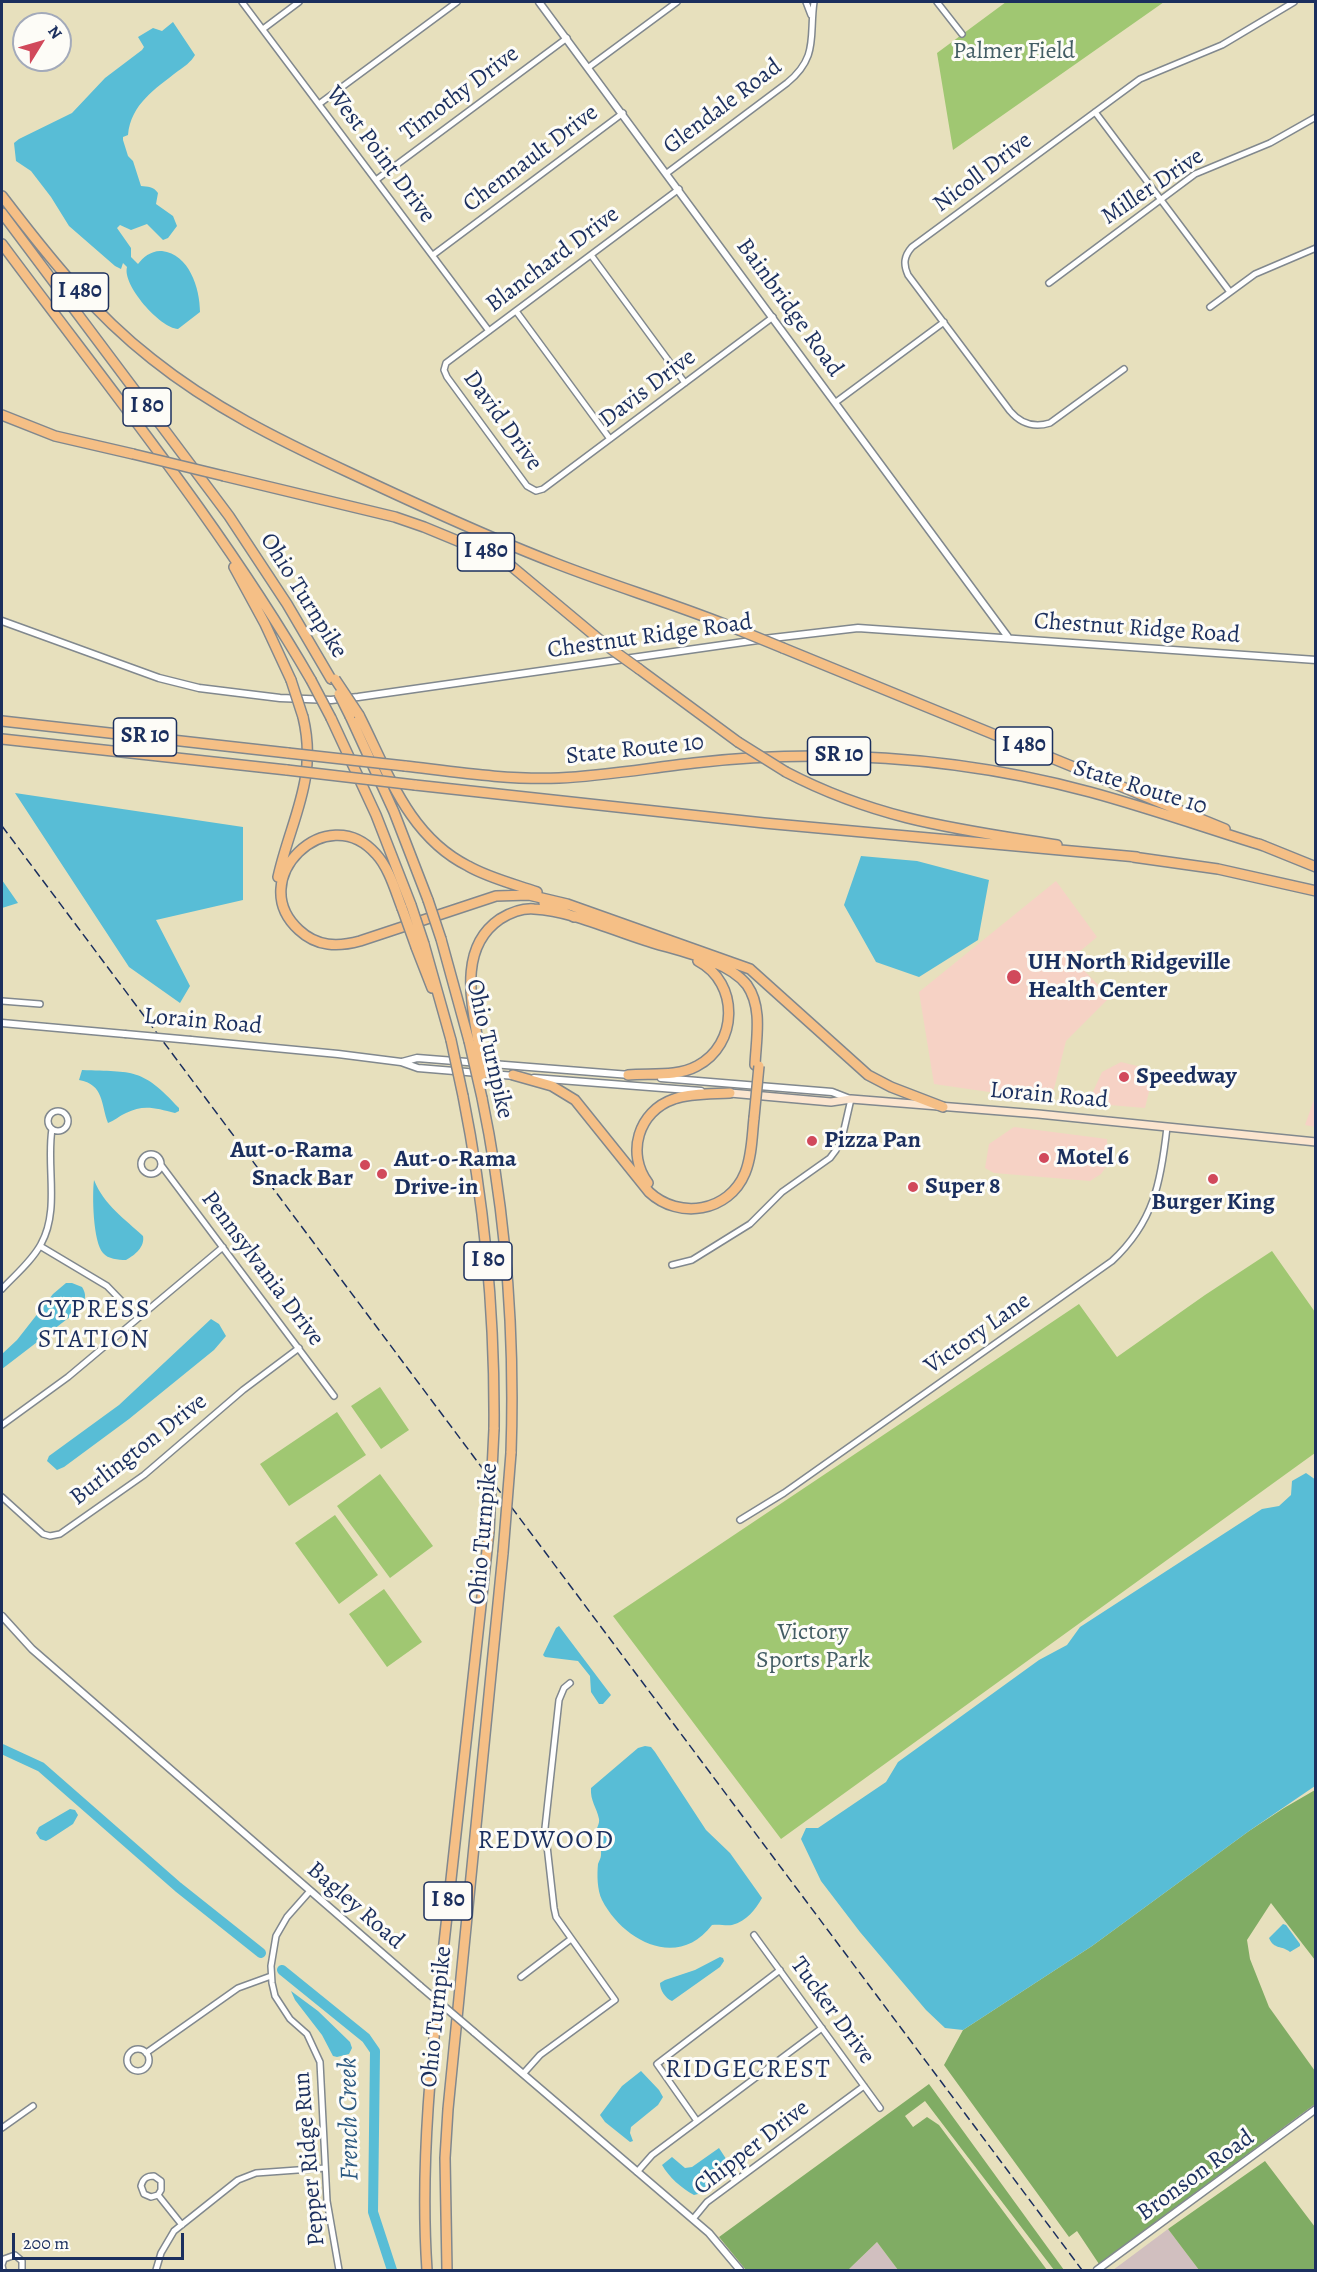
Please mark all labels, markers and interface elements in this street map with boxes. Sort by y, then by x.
north arrow [12,12,72,72]
text: N [42,21,67,44]
park label: Palmer Field [953,38,1075,66]
street label: Timothy Drive [395,40,525,148]
street label: Glendale Road [658,53,788,161]
street label: West Point Drive [319,81,441,229]
street label: Chennault Drive [458,99,604,219]
street label: Nicoll Drive [928,127,1038,219]
street label: Miller Drive [1096,142,1210,232]
street label: Blanchard Drive [481,201,625,319]
street label: Bainbridge Road [729,233,849,383]
road number: I 480 [52,273,109,311]
street label: Davis Drive [594,343,702,435]
street label: David Drive [456,365,548,477]
road number: I 80 [123,388,171,426]
street label: Ohio Turnpike [253,528,353,664]
road number: I 480 [458,533,514,571]
street label: Chestnut Ridge Road [1033,607,1241,651]
street label: Chestnut Ridge Road [546,608,754,666]
road number: SR 10 [114,718,176,756]
road number: I 480 [996,727,1052,765]
street label: State Route 10 [565,728,705,772]
road number: SR 10 [808,737,870,775]
street label: State Route 10 [1070,754,1210,822]
place label: UH North Ridgeville Health Center [1028,949,1231,1005]
marker: UH North Ridgeville Health Center [1005,968,1023,986]
street label: Ohio Turnpike [459,976,519,1122]
street label: Lorain Road [143,1002,263,1042]
place label: Speedway [1136,1063,1237,1091]
marker: Speedway [1117,1070,1131,1084]
street label: Lorain Road [989,1076,1109,1116]
place label: Pizza Pan [824,1127,921,1155]
marker: Pizza Pan [805,1134,819,1148]
place label: Aut-o-Rama Snack Bar [230,1137,353,1193]
place label: Motel 6 [1056,1144,1129,1172]
place label: Aut-o-Rama Drive-in [394,1146,517,1202]
marker: Motel 6 [1037,1151,1051,1165]
marker: Aut-o-Rama Snack Bar [358,1158,372,1172]
marker: Aut-o-Rama Drive-in [375,1167,389,1181]
marker: Burger King [1206,1172,1220,1186]
place label: Super 8 [925,1173,1001,1201]
marker: Super 8 [906,1180,920,1194]
street label: Pennsylvania Drive [194,1186,330,1352]
place label: Burger King [1151,1189,1275,1217]
road number: I 80 [464,1242,512,1280]
street label: Victory Lane [919,1287,1037,1381]
district label: CYPRESS STATION [37,1295,151,1356]
street label: Burlington Drive [65,1388,213,1512]
street label: Ohio Turnpike [463,1462,505,1606]
park label: Victory Sports Park [756,1619,870,1675]
district label: REDWOOD [478,1826,614,1858]
street label: Bagley Road [300,1856,410,1956]
road number: I 80 [424,1882,472,1920]
street label: Ohio Turnpike [415,1945,459,2089]
street label: Tucker Drive [783,1952,881,2070]
district label: RIDGECREST [665,2055,831,2087]
water label: French Creek [333,2057,367,2181]
street label: Pepper Ridge Run [288,2071,332,2247]
street label: Chipper Drive [689,2094,815,2202]
street label: Bronson Road [1132,2124,1260,2228]
scale bar [15,2221,188,2259]
text: 200 m [23,2231,69,2255]

